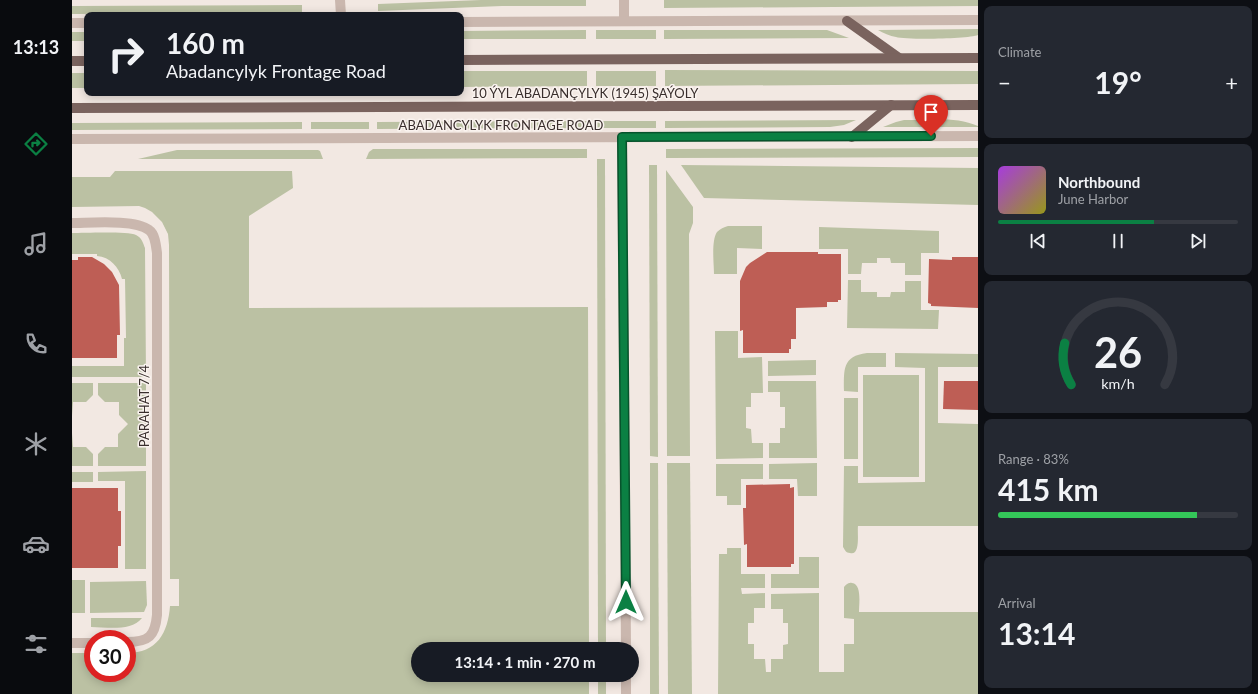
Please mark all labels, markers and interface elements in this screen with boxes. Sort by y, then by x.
text: 160 m [166,26,245,60]
icon: right [100,28,152,80]
text: 13:13 [13,36,59,58]
text: Climate [998,44,1041,60]
text: Abadancylyk Frontage Road [166,60,386,82]
text: 19° [1094,64,1142,100]
text: − [998,69,1011,96]
text: + [1225,69,1238,96]
street label: 10 ÝYL ABADANÇYLYK (1945) ŞAÝOLY [472,85,699,101]
pin [914,95,948,136]
icon: arrive [920,101,942,123]
street label: ABADANCYLYK FRONTAGE ROAD [399,117,604,133]
icon: directions [22,130,50,158]
text: Northbound [1058,173,1140,191]
text: June Harbor [1058,191,1128,207]
icon: music [22,230,50,258]
icon: previous [1027,230,1049,252]
icon: pause [1107,230,1129,252]
icon: next [1187,230,1209,252]
text: 26 [1094,327,1142,377]
icon: phone [22,330,50,358]
street label: PARAHAT 7/4 [136,364,152,447]
text: km/h [1101,375,1135,392]
icon: climate [22,430,50,458]
text: Range · 83% [998,451,1069,467]
text: 415 km [998,471,1099,507]
icon: car [22,530,50,558]
position arrow [605,581,647,623]
text: Arrival [998,595,1035,611]
text: 13:14 [998,615,1075,651]
icon: filters [22,630,50,658]
speed limit sign: 30 [84,630,136,682]
text: 13:14 · 1 min · 270 m [455,653,595,671]

